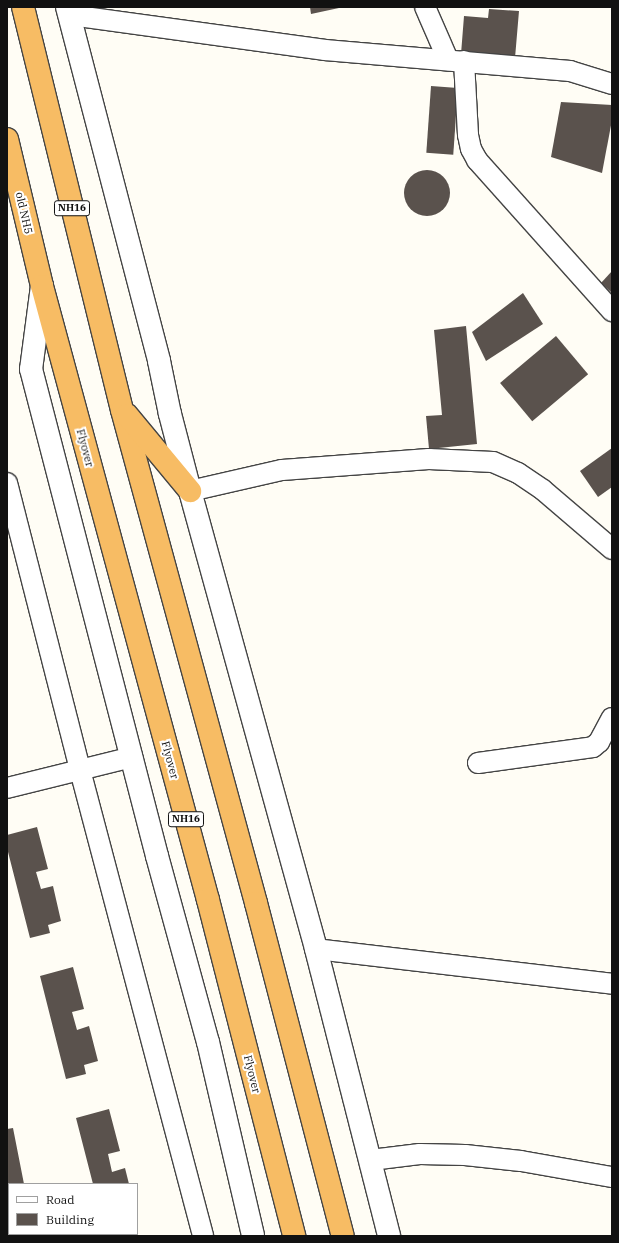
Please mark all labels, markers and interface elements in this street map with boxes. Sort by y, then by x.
street label: old NH5 [13,191,35,235]
road number: NH16 [53,200,91,216]
street label: Flyover [74,428,96,468]
street label: Flyover [159,740,181,780]
road number: NH16 [167,811,205,827]
street label: Flyover [241,1054,263,1094]
legend [8,1183,138,1235]
text: Road [46,1192,75,1207]
text: Building [46,1212,94,1227]

